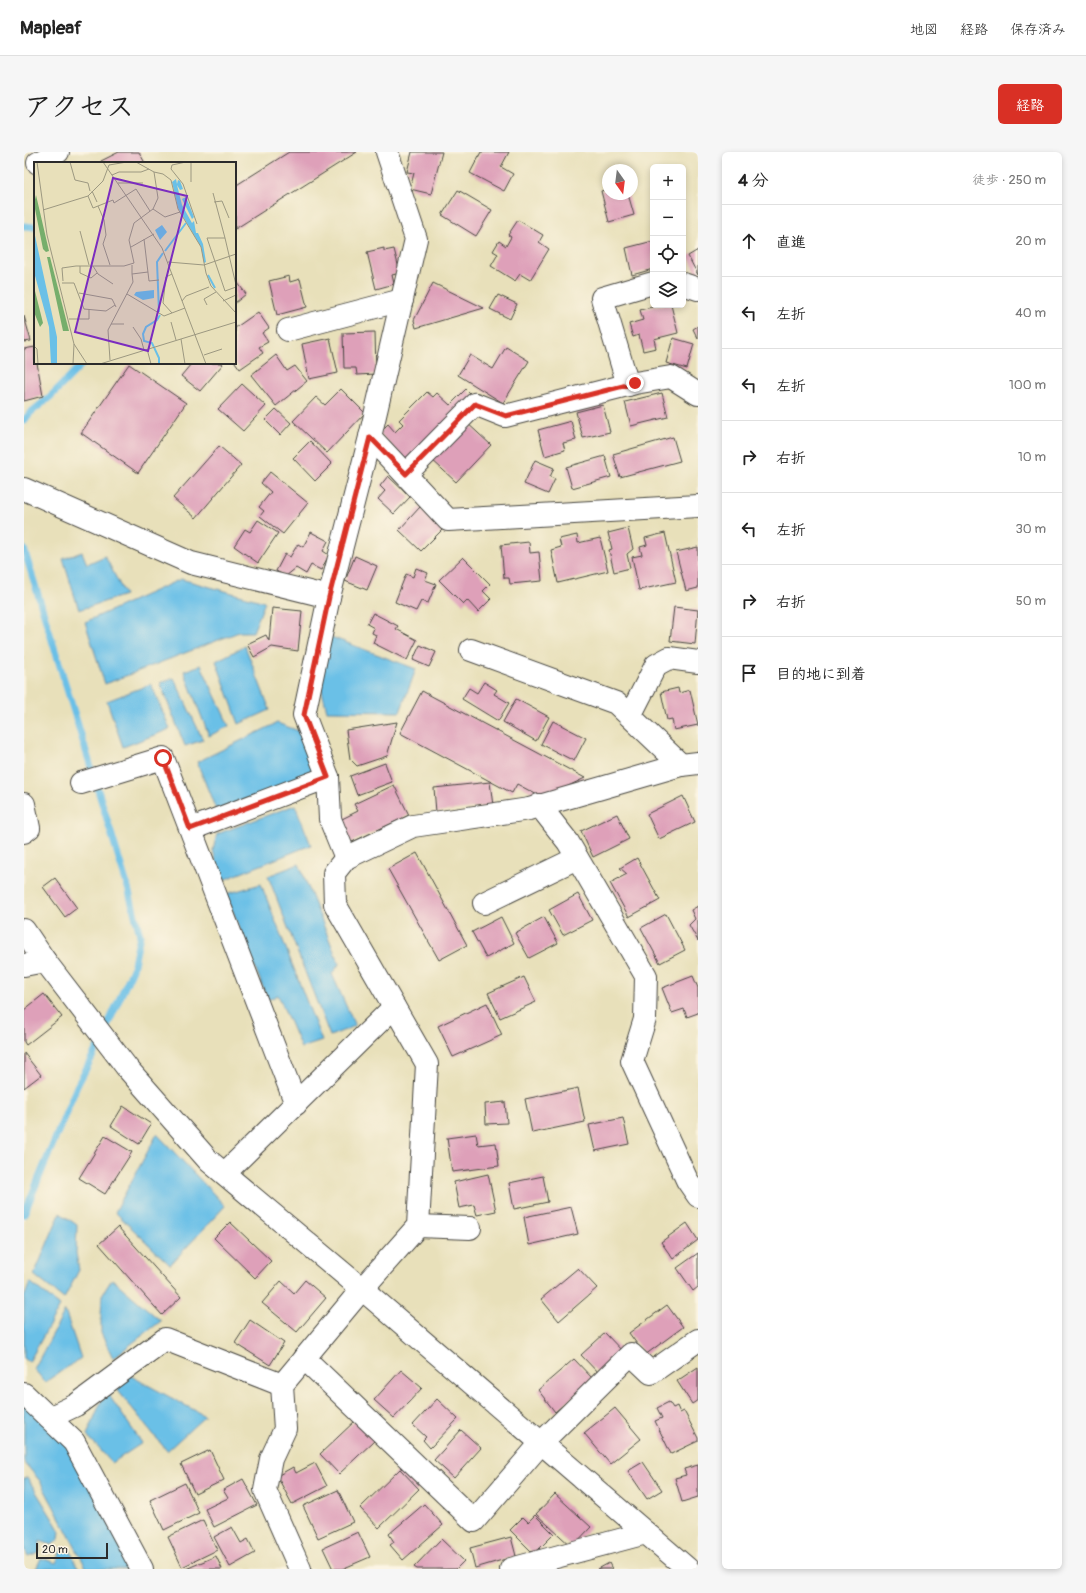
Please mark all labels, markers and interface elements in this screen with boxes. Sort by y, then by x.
text: Mapleaf [20,16,82,40]
text: 地図 [910,21,938,38]
text: 経路 [960,21,988,38]
text: 保存済み [1010,21,1066,38]
button: 経路 [998,84,1062,124]
text: アクセス [24,90,134,125]
inset map [34,162,236,364]
north arrow [602,164,638,200]
map controls [650,164,686,308]
button: + [650,164,686,200]
text: 4 分 [738,170,769,191]
text: 徒歩 · 250 m [973,172,1046,188]
button: − [650,200,686,236]
icon: ahead [738,230,760,252]
text: 直進 [776,233,806,252]
text: 20 m [1015,233,1046,249]
button: locate [650,236,686,272]
button: layers [650,272,686,308]
icon: left [738,302,760,324]
text: 左折 [776,305,806,324]
text: 40 m [1015,305,1046,321]
route end [626,374,644,392]
icon: left [738,374,760,396]
text: 左折 [776,377,806,396]
text: 100 m [1009,377,1046,393]
icon: right [738,446,760,468]
text: 右折 [776,449,806,468]
text: 10 m [1018,449,1046,465]
icon: left [738,518,760,540]
text: 左折 [776,521,806,540]
text: 30 m [1016,521,1046,537]
icon: right [738,590,760,612]
text: 右折 [776,593,806,612]
text: 50 m [1016,593,1046,609]
icon: arrive [738,662,760,684]
text: 目的地に到着 [776,665,866,684]
route start [154,749,172,767]
scale bar [36,1541,108,1560]
text: 20 m [42,1543,68,1556]

